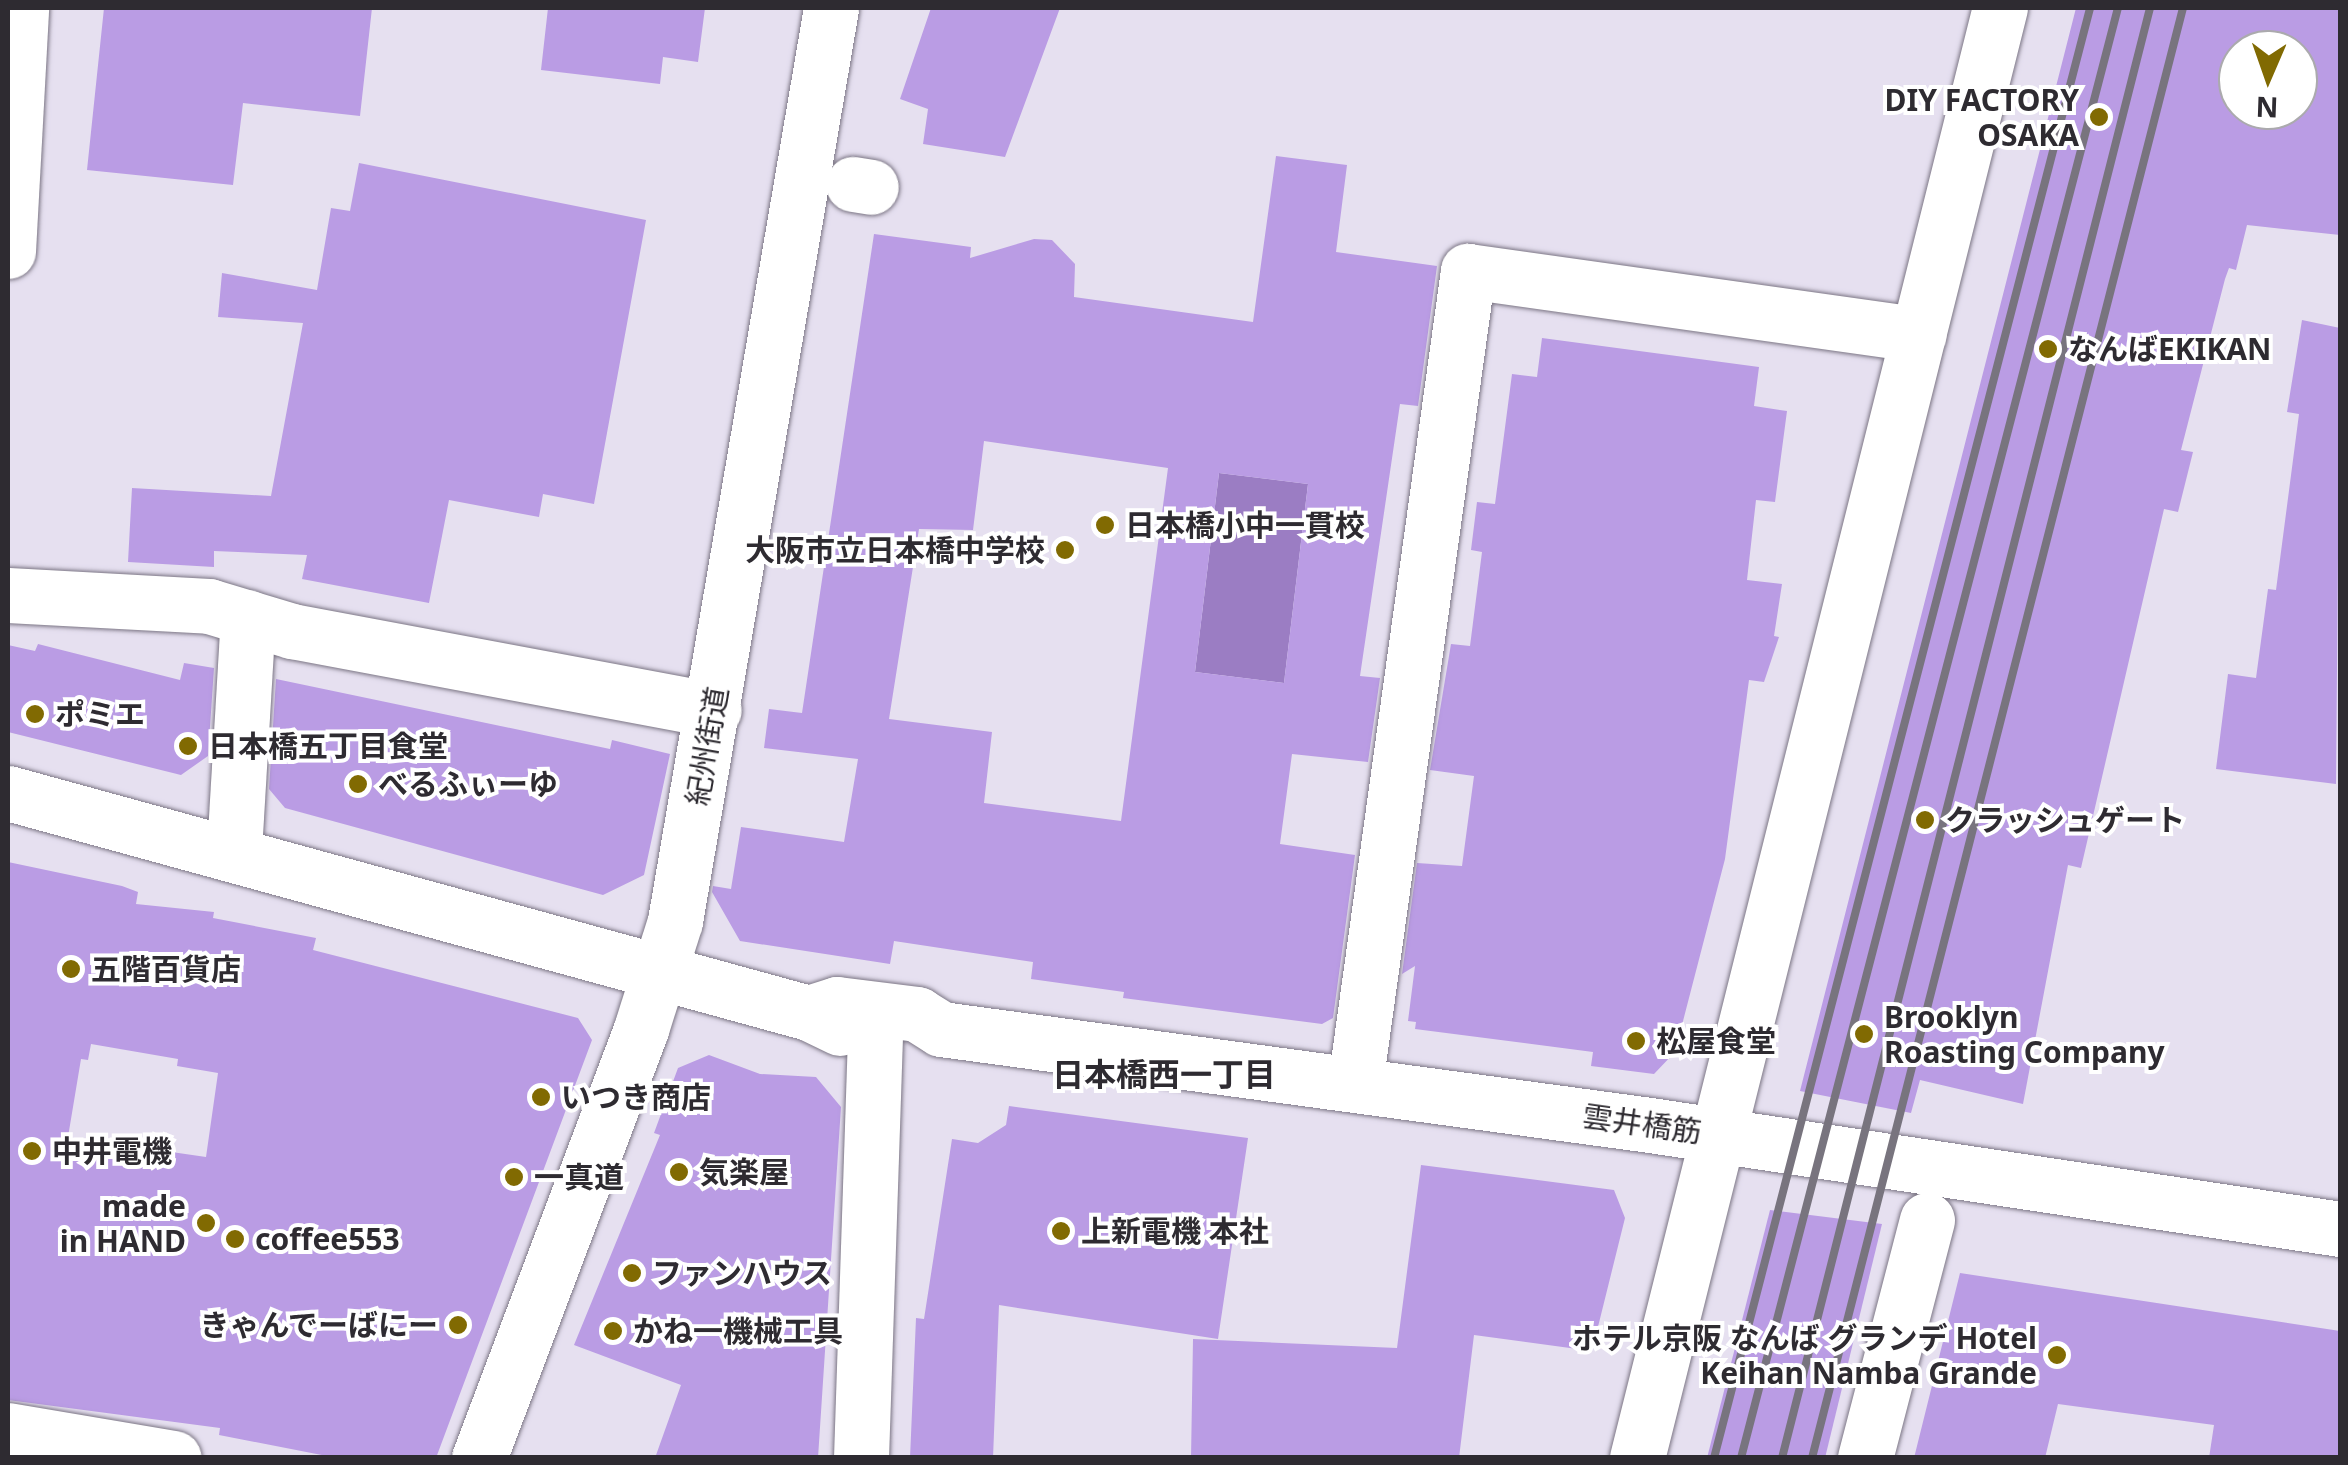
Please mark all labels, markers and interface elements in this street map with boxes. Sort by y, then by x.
north arrow [2218,30,2318,130]
place label: DIY FACTORY OSAKA [1885,82,2079,152]
text: N [2255,89,2279,127]
marker: DIY FACTORY OSAKA [2088,106,2110,128]
place label: なんばEKIKAN [2068,331,2271,367]
marker: なんばEKIKAN [2037,338,2059,360]
place label: 日本橋小中一貫校 [1125,507,1365,543]
marker: 日本橋小中一貫校 [1094,514,1116,536]
place label: 大阪市立日本橋中学校 [745,532,1045,568]
marker: 大阪市立日本橋中学校 [1054,539,1076,561]
street label: 紀州街道 [679,684,735,808]
place label: ポミエ [55,696,145,732]
marker: ポミエ [24,703,46,725]
place label: 日本橋五丁目食堂 [208,728,448,764]
marker: 日本橋五丁目食堂 [177,735,199,757]
place label: べるふぃーゆ [378,766,558,802]
marker: べるふぃーゆ [347,773,369,795]
place label: クラッシュゲート [1945,802,2185,838]
marker: クラッシュゲート [1914,809,1936,831]
place label: 五階百貨店 [91,951,241,987]
marker: 五階百貨店 [60,958,82,980]
place label: Brooklyn Roasting Company [1884,999,2165,1070]
place label: 松屋食堂 [1656,1023,1776,1059]
marker: Brooklyn Roasting Company [1853,1023,1875,1045]
marker: 松屋食堂 [1625,1030,1647,1052]
district label: 日本橋西一丁目 [1052,1055,1276,1093]
place label: いつき商店 [561,1079,711,1115]
marker: いつき商店 [530,1086,552,1108]
street label: 雲井橋筋 [1580,1098,1704,1150]
place label: 中井電機 [52,1133,172,1169]
marker: 中井電機 [21,1140,43,1162]
place label: 気楽屋 [699,1154,789,1190]
place label: 一真道 [534,1159,624,1195]
marker: 気楽屋 [668,1161,690,1183]
marker: 一真道 [503,1166,525,1188]
place label: made in HAND [60,1188,186,1258]
marker: made in HAND [195,1212,217,1234]
place label: 上新電機 本社 [1081,1213,1269,1249]
marker: 上新電機 本社 [1050,1220,1072,1242]
place label: coffee553 [255,1221,400,1257]
marker: coffee553 [224,1228,246,1250]
place label: ファンハウス [652,1255,832,1291]
marker: ファンハウス [621,1262,643,1284]
place label: きゃんでーばにー [198,1307,438,1343]
place label: かね一機械工具 [633,1313,843,1349]
marker: きゃんでーばにー [447,1314,469,1336]
marker: かね一機械工具 [602,1320,624,1342]
place label: ホテル京阪 なんば グランデ Hotel Keihan Namba Grande [1572,1320,2037,1390]
marker: ホテル京阪 なんば グランデ Hotel Keihan Namba Grande [2046,1344,2068,1366]

